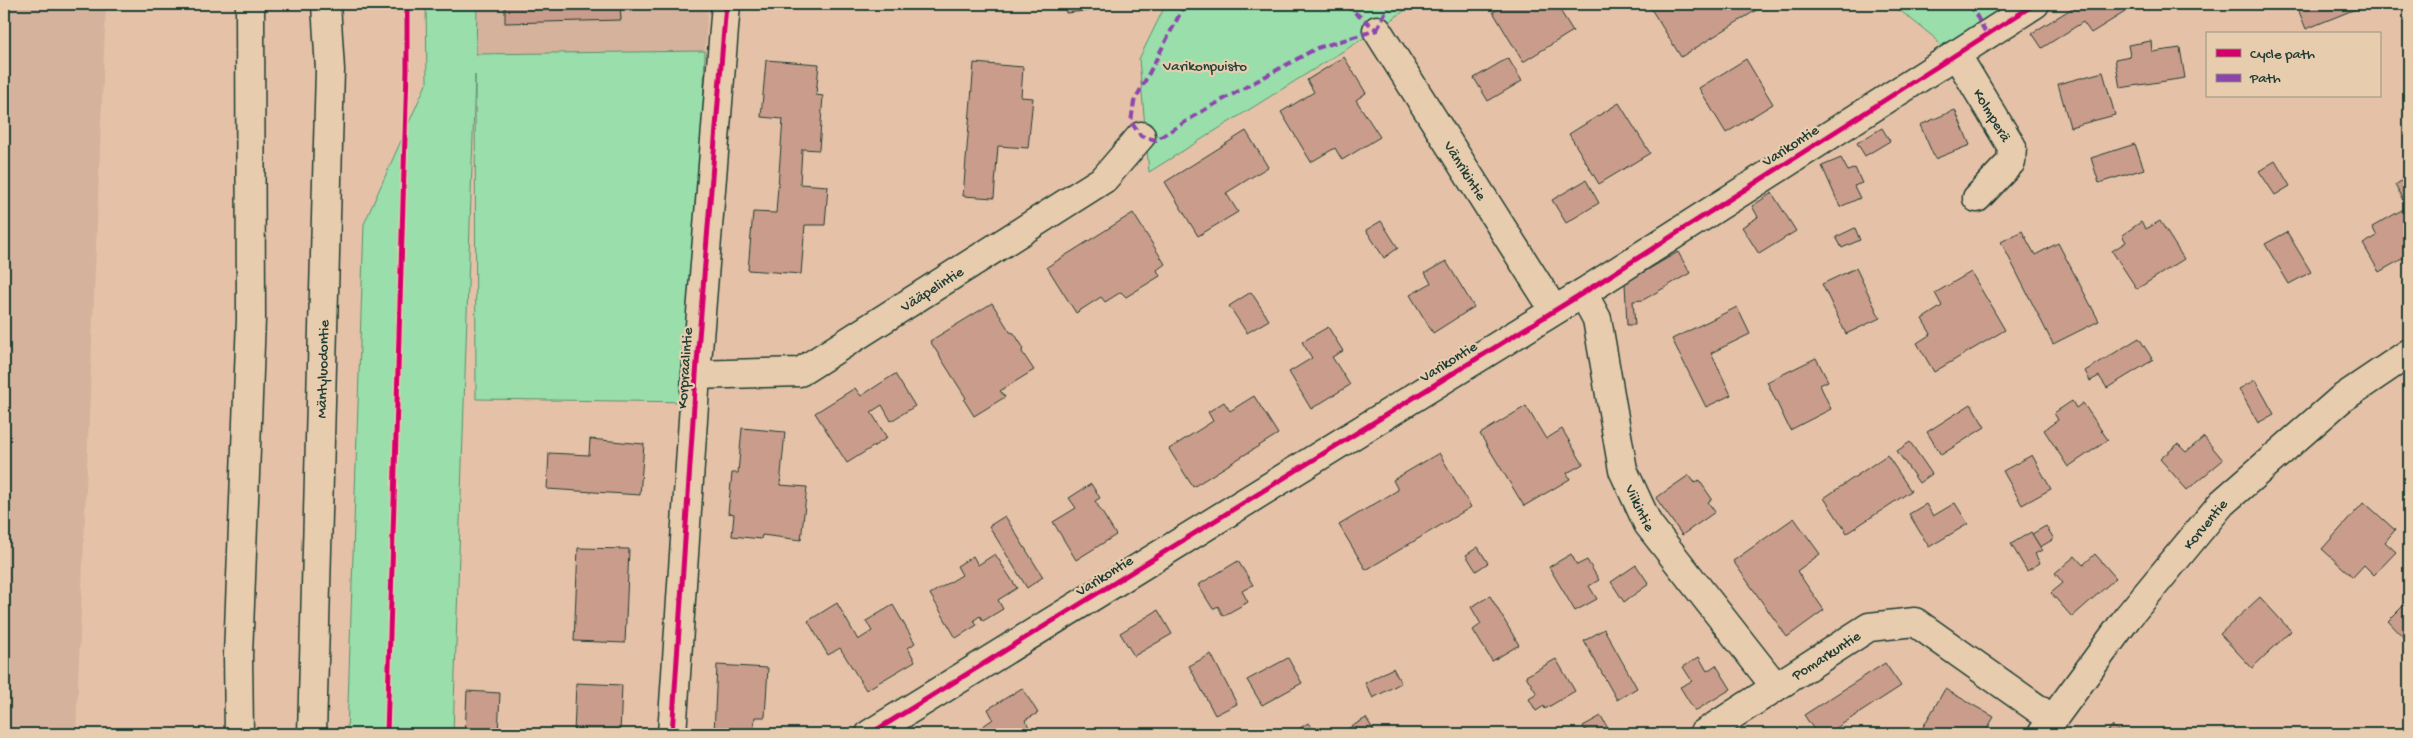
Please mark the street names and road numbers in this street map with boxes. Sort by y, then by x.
street label: Kolmperä [1968,86,2014,146]
street label: Varikontie [1759,122,1823,172]
street label: Vänrikintie [1438,138,1490,205]
street label: Vääpelintie [897,263,968,317]
street label: Mäntyluodontie [314,319,334,419]
street label: Korpraalintie [674,327,698,409]
street label: Varikontie [1416,338,1481,388]
street label: Viikintie [1620,481,1658,536]
street label: Korventie [2180,496,2233,554]
street label: Varikontie [1072,552,1137,602]
street label: Pomarkuntie [1788,628,1865,686]

